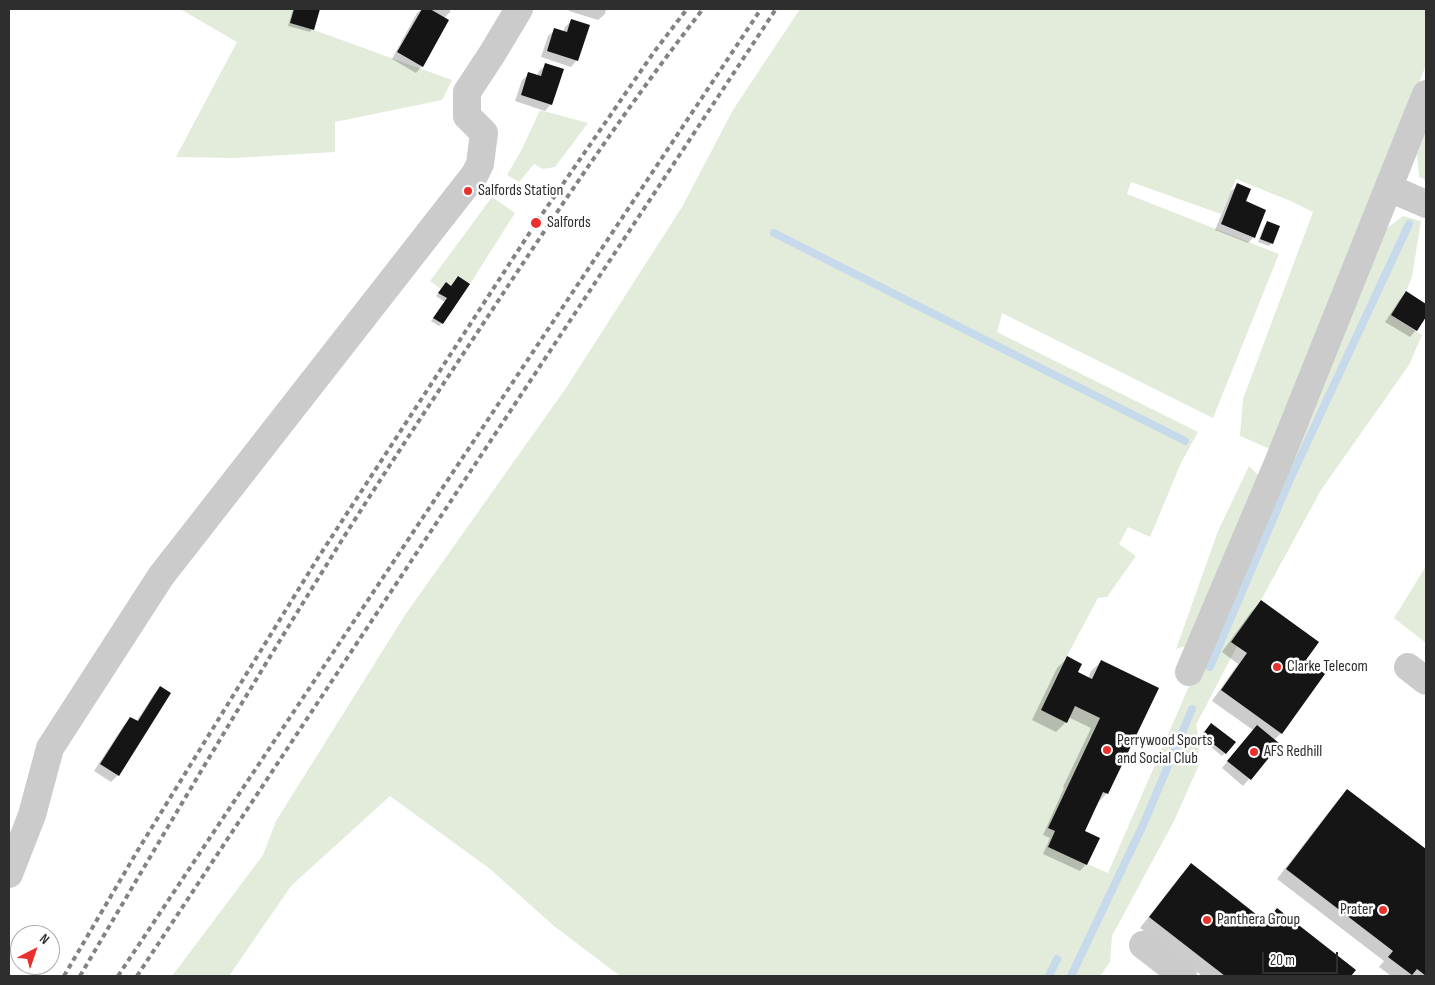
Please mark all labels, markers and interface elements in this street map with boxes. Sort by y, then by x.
place label: Salfords Station [478,181,563,201]
marker: Salfords Station [462,185,474,197]
place label: Salfords [547,213,591,233]
marker: Salfords [529,216,543,230]
place label: Clarke Telecom [1287,657,1368,677]
marker: Clarke Telecom [1271,661,1283,673]
place label: Perrywood Sports and Social Club [1117,731,1213,769]
place label: AFS Redhill [1264,742,1322,762]
marker: Perrywood Sports and Social Club [1101,744,1113,756]
marker: AFS Redhill [1248,746,1260,758]
place label: Prater [1340,900,1373,920]
marker: Prater [1377,904,1389,916]
place label: Panthera Group [1217,910,1300,930]
marker: Panthera Group [1201,914,1213,926]
north arrow [10,925,60,975]
text: N [36,930,53,948]
scale bar [1265,942,1341,974]
text: 20 m [1270,951,1295,970]

